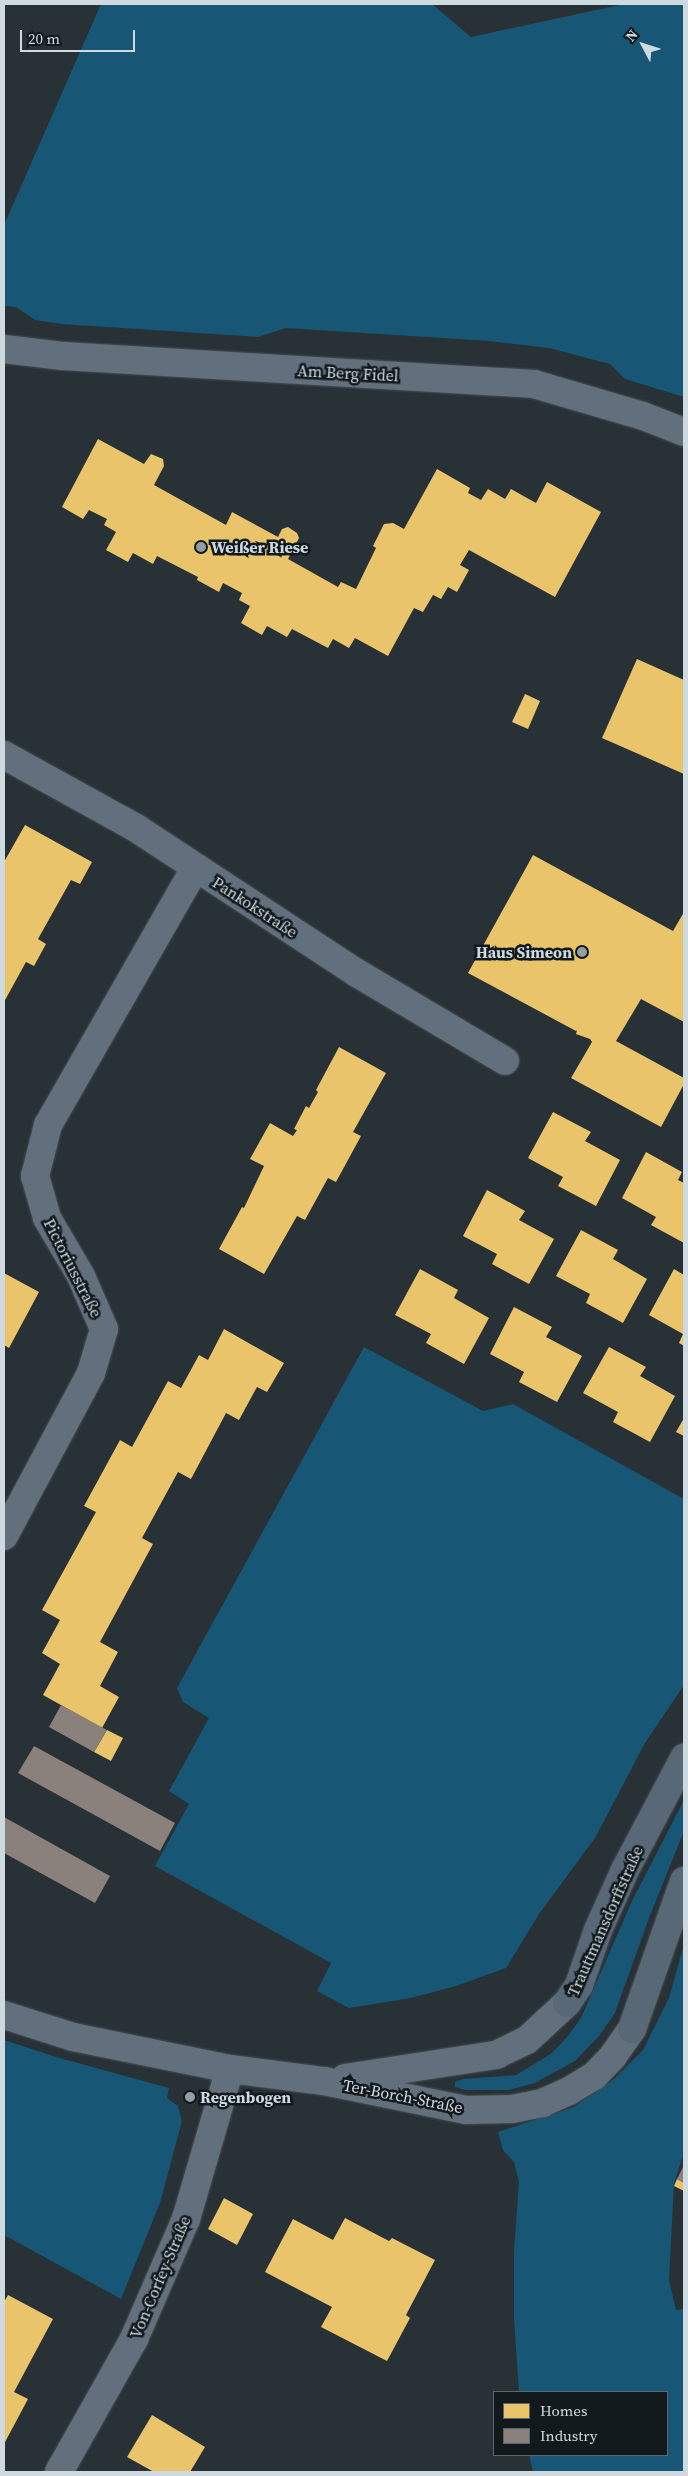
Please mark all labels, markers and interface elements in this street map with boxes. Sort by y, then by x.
scale bar [22,20,138,52]
north arrow [618,20,668,70]
text: N [621,25,642,46]
text: 20 m [28,28,60,49]
street label: Am Berg Fidel [297,361,399,385]
place label: Weißer Riese [211,537,308,557]
marker: Weißer Riese [195,541,207,553]
street label: Pankokstraße [209,872,301,942]
place label: Haus Simeon [476,942,572,962]
marker: Haus Simeon [576,946,588,958]
street label: Pictoriusstraße [40,1215,106,1321]
street label: Trauttmansdorffstraße [563,1843,647,1999]
street label: Ter-Borch-Straße [342,2075,464,2117]
place label: Regenbogen [200,2087,291,2107]
marker: Regenbogen [184,2091,196,2103]
street label: Von-Corfey-Straße [126,2213,194,2341]
legend [493,2391,668,2456]
text: Homes [540,2400,587,2421]
text: Industry [540,2425,597,2446]

